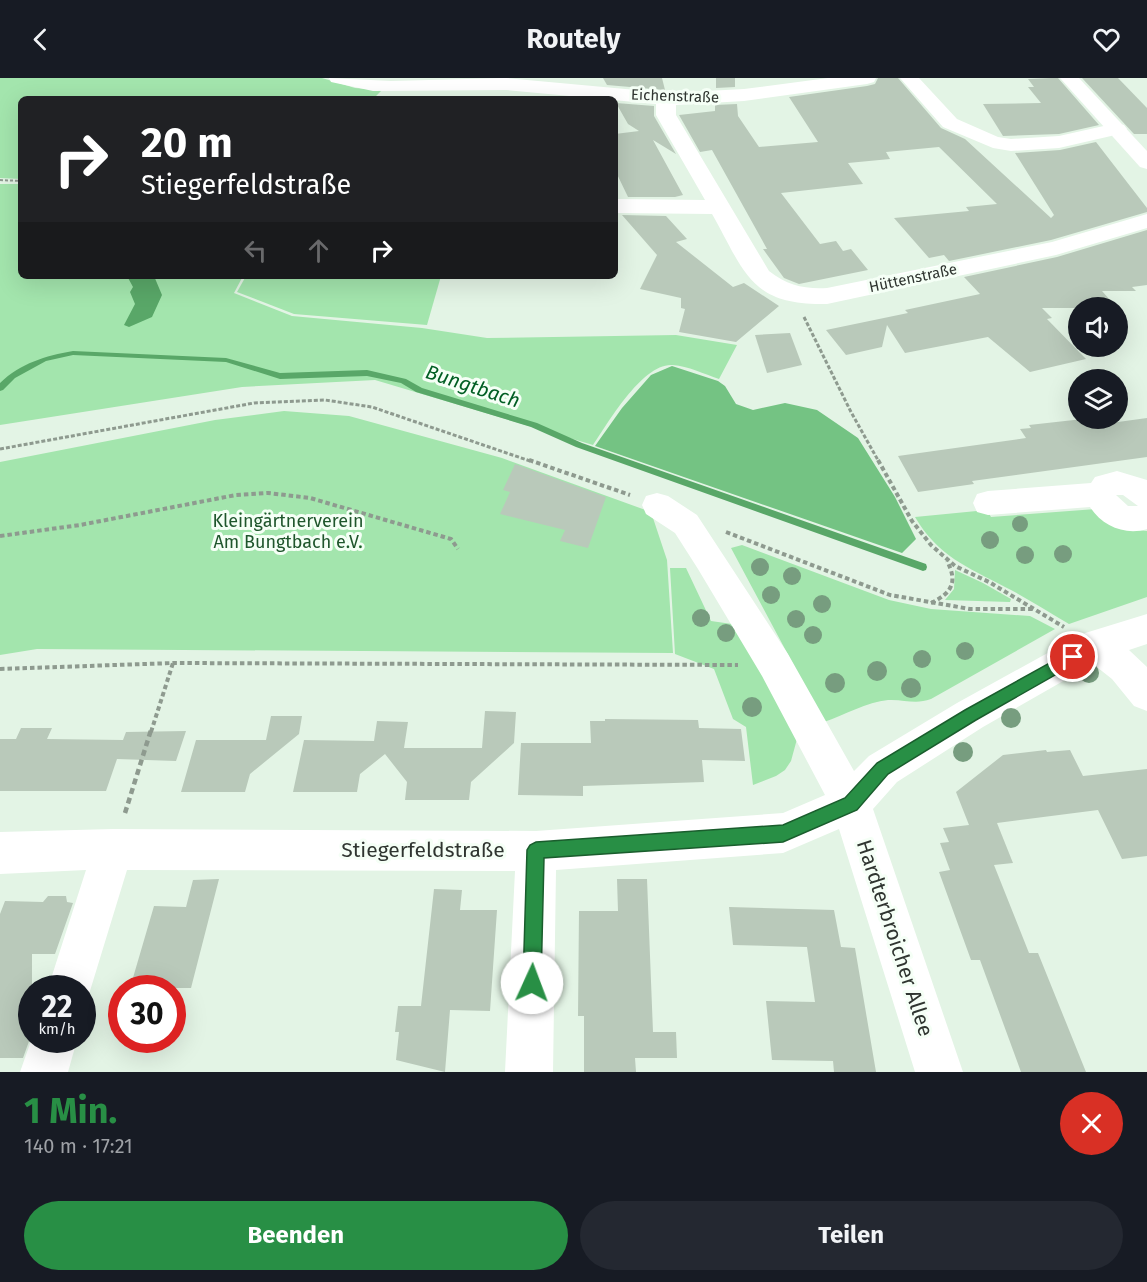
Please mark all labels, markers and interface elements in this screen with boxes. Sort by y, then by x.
icon: back [24,23,57,56]
text: Routely [526,23,621,55]
icon: heart [1090,23,1123,56]
street label: Eichenstraße [631,85,719,107]
text: 20 m [141,118,233,168]
icon: right [42,120,120,198]
text: Stiegerfeldstraße [141,169,351,201]
icon: left [239,234,272,267]
icon: ahead [302,234,335,267]
icon: right [365,234,398,267]
street label: Hüttenstraße [867,260,959,296]
map controls [1068,297,1128,429]
button: sound [1068,297,1128,357]
water label: Bungtbach [423,359,523,413]
button: layers [1068,369,1128,429]
park label: Kleingärtnerverein Am Bungtbach e.V. [212,510,364,553]
pin [1047,631,1098,682]
icon: arrive [1056,640,1089,673]
street label: Hardterbroicher Allee [851,836,939,1040]
street label: Stiegerfeldstraße [341,837,505,863]
position arrow [500,951,564,1015]
speed limit sign: 30 [108,975,186,1053]
text: 22 [41,989,73,1025]
text: km/h [38,1020,76,1038]
text: 1 Min. [24,1089,117,1133]
button: close [1060,1092,1123,1155]
text: 140 m · 17:21 [24,1134,133,1158]
button: Beenden [24,1201,568,1270]
button: Teilen [580,1201,1123,1270]

